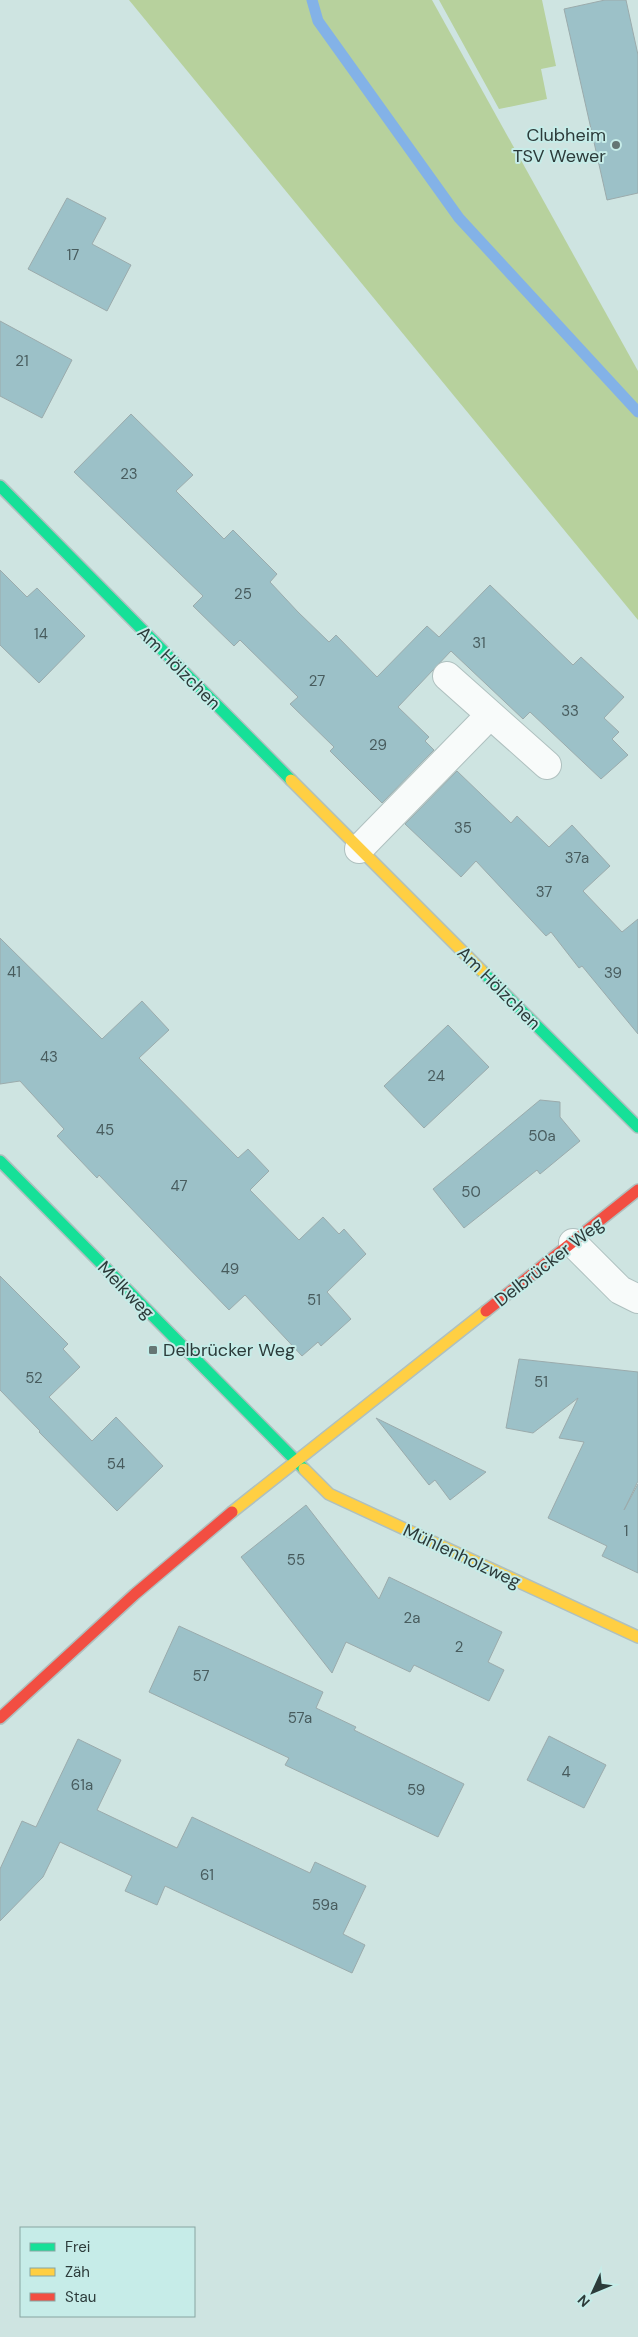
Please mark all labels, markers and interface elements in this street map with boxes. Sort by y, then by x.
place label: Clubheim TSV Wewer [513,123,606,168]
marker: Clubheim TSV Wewer [610,139,622,151]
house number: 17 [67,245,79,265]
house number: 21 [15,351,29,371]
house number: 23 [120,464,138,484]
house number: 25 [234,584,252,604]
street label: Am Hölzchen [132,621,226,715]
house number: 14 [34,624,48,644]
house number: 31 [472,633,486,653]
house number: 27 [309,671,325,691]
house number: 33 [561,701,579,721]
house number: 29 [369,735,387,755]
house number: 35 [454,818,472,838]
house number: 37a [565,848,589,868]
house number: 37 [536,882,552,902]
street label: Am Hölzchen [452,941,546,1035]
house number: 41 [7,962,21,982]
house number: 39 [604,963,622,983]
house number: 43 [40,1047,58,1067]
house number: 24 [427,1066,445,1086]
house number: 45 [96,1120,114,1140]
house number: 50a [528,1126,556,1146]
house number: 47 [170,1176,188,1196]
house number: 50 [461,1182,481,1202]
street label: Delbrücker Weg [490,1212,608,1312]
street label: Melkweg [92,1256,160,1324]
house number: 49 [221,1259,239,1279]
house number: 51 [307,1290,321,1310]
place label: Delbrücker Weg [163,1338,295,1362]
marker: Delbrücker Weg [147,1344,159,1356]
house number: 52 [25,1368,43,1388]
house number: 51 [534,1372,548,1392]
house number: 54 [107,1454,125,1474]
street label: Mühlenholzweg [399,1518,525,1594]
house number: 1 [624,1521,628,1541]
house number: 55 [287,1550,305,1570]
house number: 2a [404,1608,420,1628]
house number: 2 [455,1637,463,1657]
house number: 57 [193,1666,209,1686]
house number: 57a [288,1708,312,1728]
house number: 4 [561,1762,571,1782]
house number: 61a [71,1775,93,1795]
house number: 59 [407,1780,425,1800]
house number: 61 [200,1865,214,1885]
house number: 59a [312,1895,338,1915]
legend [20,2227,195,2317]
text: Frei [65,2237,90,2257]
text: Zäh [65,2262,90,2282]
north arrow [568,2267,618,2317]
text: Stau [65,2287,96,2307]
text: N [574,2291,594,2311]

